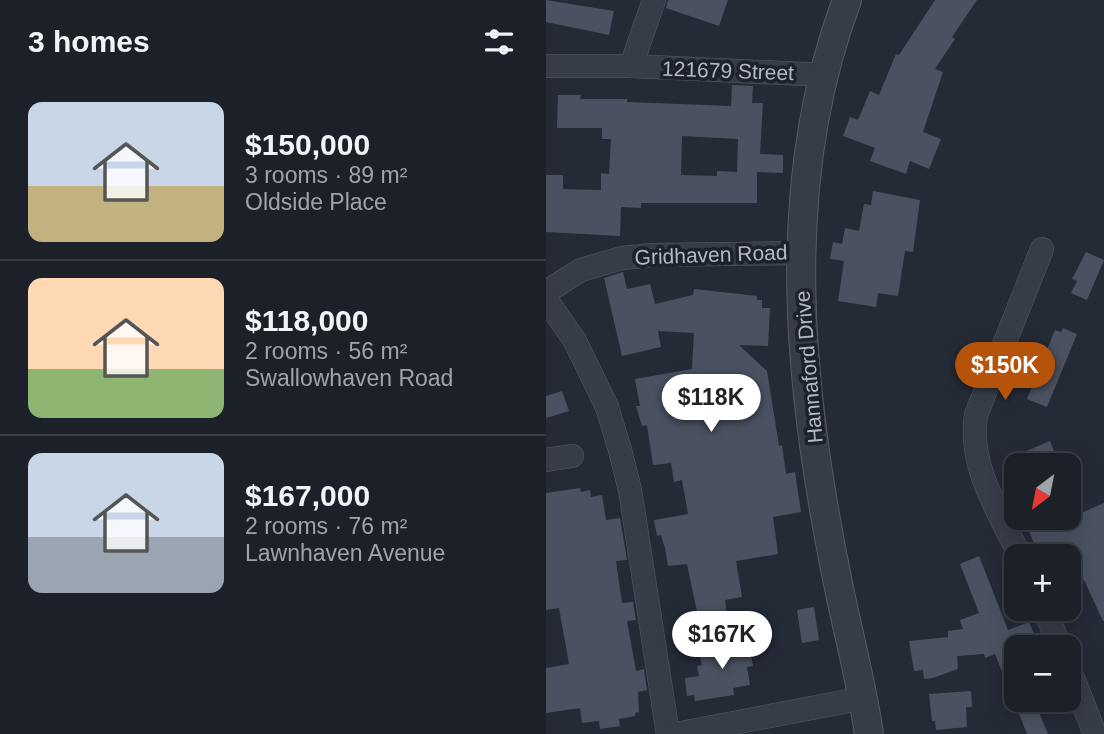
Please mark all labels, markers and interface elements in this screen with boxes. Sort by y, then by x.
icon: filters [480,23,518,61]
text: 3 homes [28,25,150,58]
street label: 121679 Street [662,57,795,84]
text: $150,000 [245,128,370,161]
icon: home [84,130,168,214]
text: 3 rooms · 89 m² [245,162,407,188]
text: Oldside Place [245,189,387,215]
street label: Gridhaven Road [634,240,788,269]
street label: Hannaford Drive [790,290,827,444]
text: $118,000 [245,304,368,337]
icon: home [84,306,168,390]
text: 2 rooms · 56 m² [245,338,407,364]
pin: $150K [956,342,1054,402]
text: $150K [971,352,1039,378]
text: Swallowhaven Road [245,365,453,391]
pin: $118K [662,374,760,434]
text: $118K [678,384,744,410]
north arrow [1004,453,1082,530]
map controls [1004,453,1081,712]
text: $167,000 [245,479,370,512]
icon: home [84,481,168,565]
text: 2 rooms · 76 m² [245,513,407,539]
text: Lawnhaven Avenue [245,540,445,566]
button: + [1004,544,1081,621]
pin: $167K [673,612,771,671]
text: $167K [688,621,756,647]
button: − [1004,635,1081,712]

